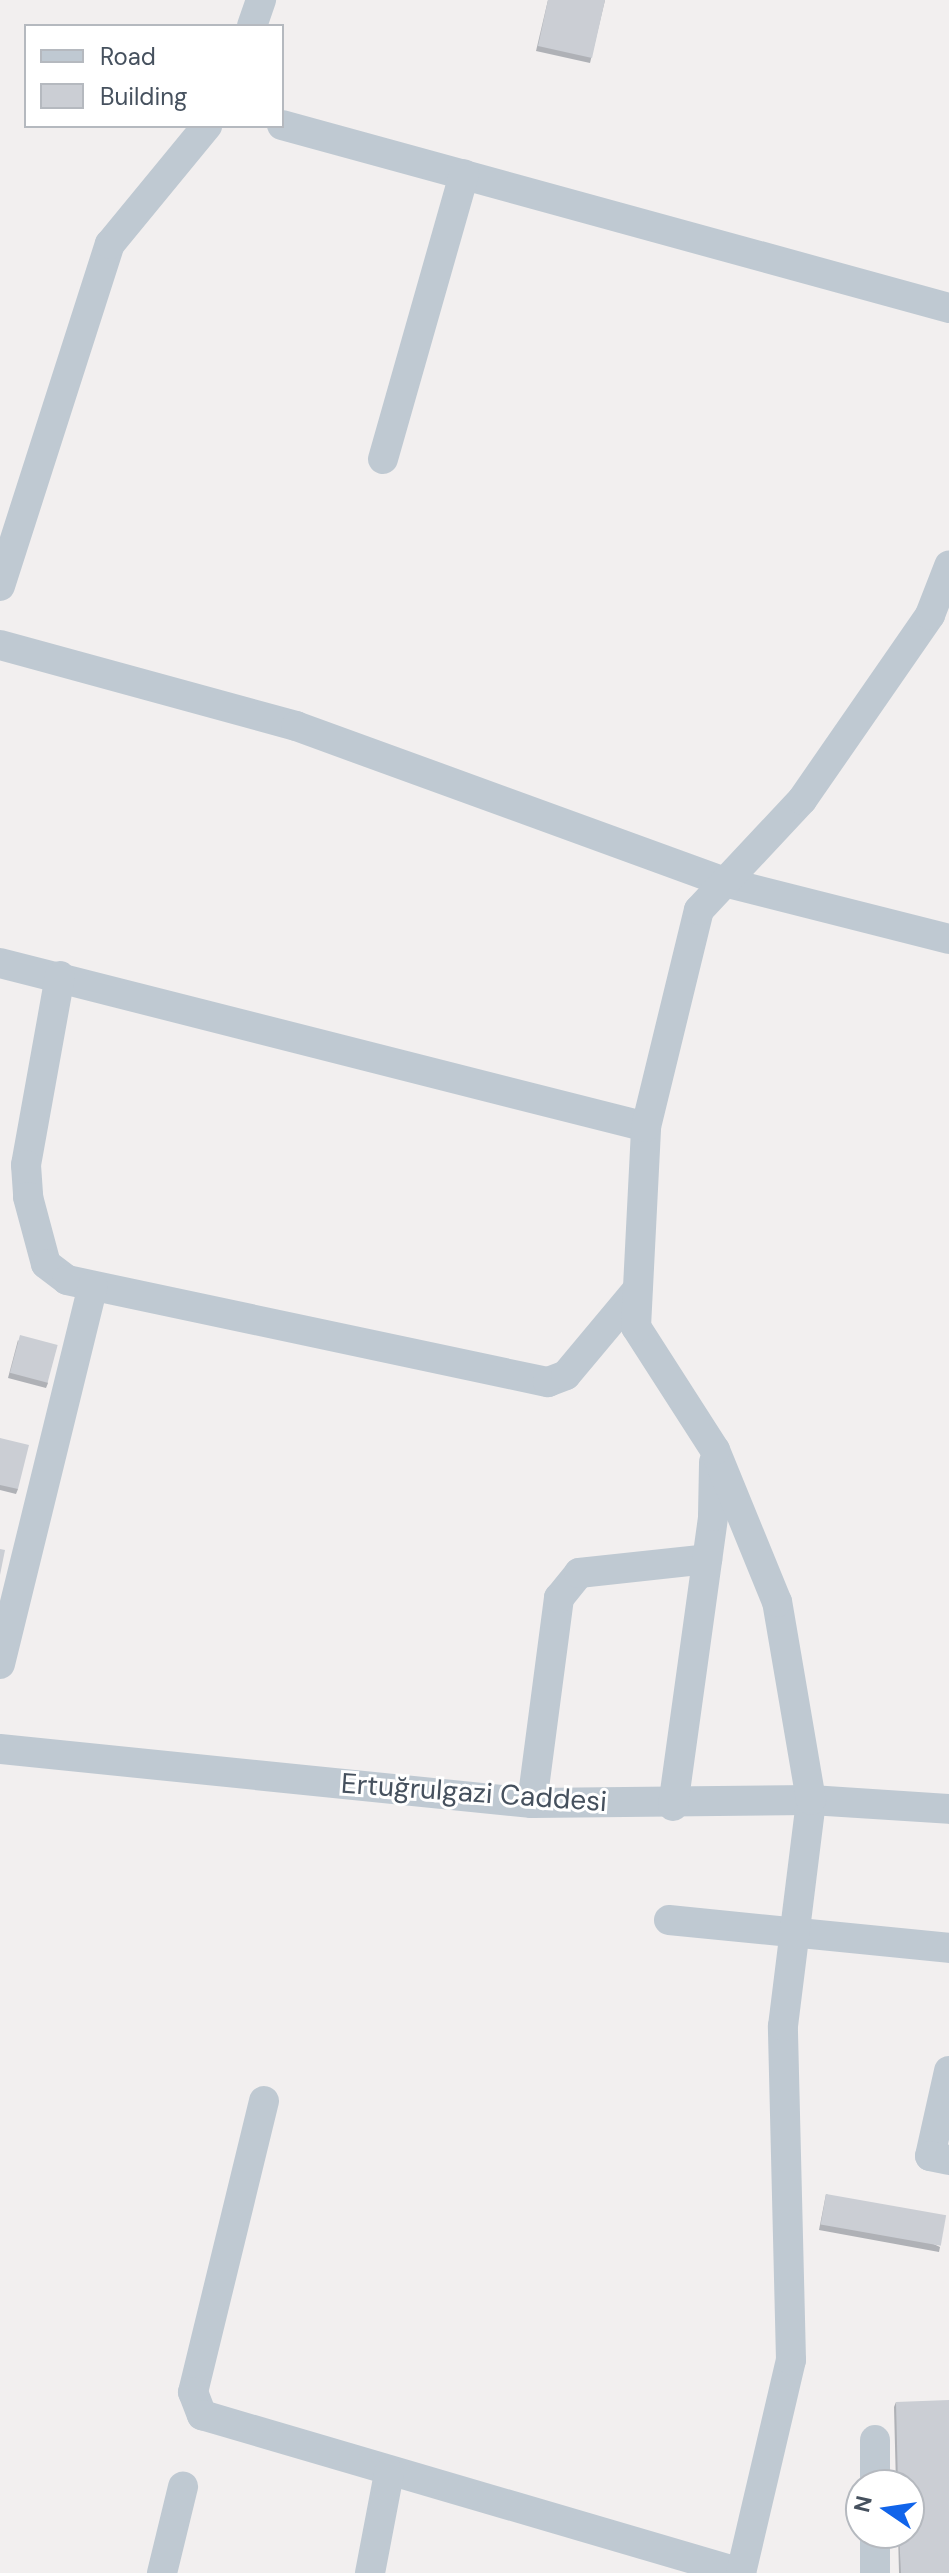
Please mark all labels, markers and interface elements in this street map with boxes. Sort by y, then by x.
legend [24,24,284,128]
text: Road [100,41,156,72]
text: Building [100,81,187,112]
street label: Ertuğrulgazi Caddesi [340,1767,608,1819]
north arrow [845,2469,925,2549]
text: N [847,2493,879,2515]

